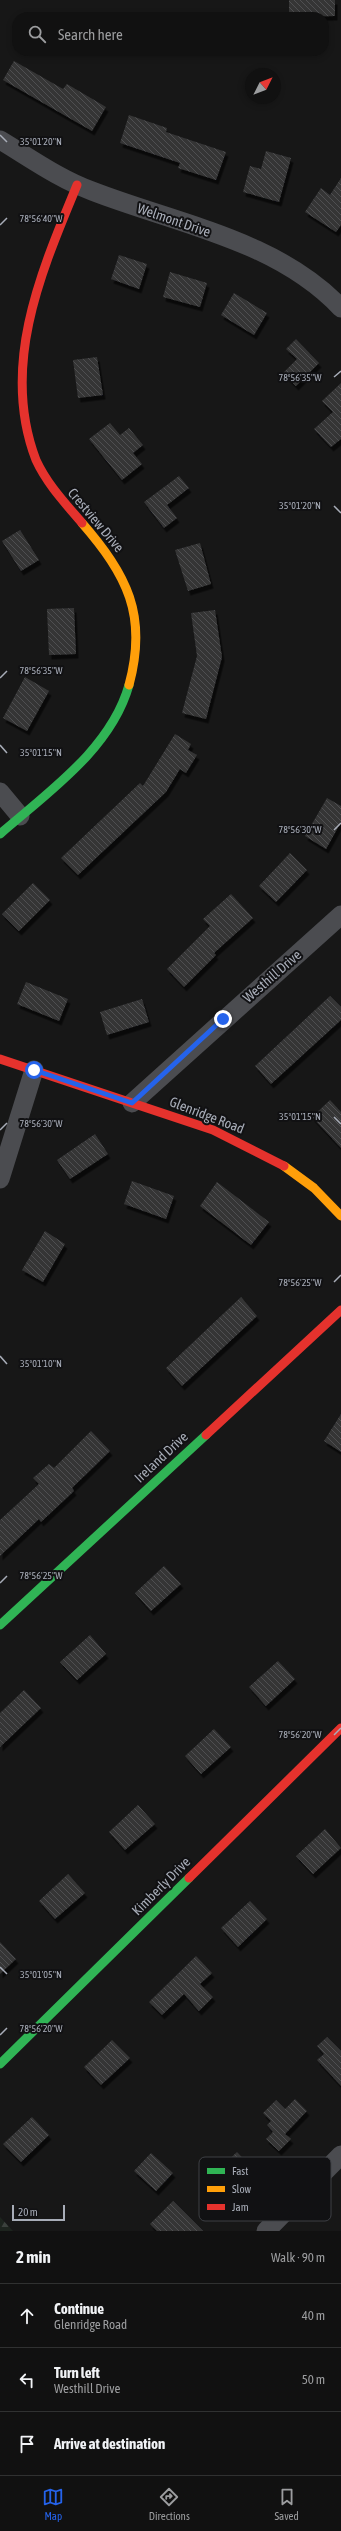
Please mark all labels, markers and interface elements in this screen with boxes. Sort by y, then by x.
search box [12,12,329,56]
icon: search [26,23,48,45]
text: Search here [58,26,123,43]
north arrow [245,68,281,104]
text: 35°01'20"N [20,136,62,147]
street label: Welmont Drive [135,200,213,240]
text: 78°56'40"W [19,213,63,224]
text: 78°56'35"W [278,372,322,383]
street label: Crestview Drive [65,485,127,555]
text: 35°01'20"N [279,500,321,511]
text: 78°56'35"W [19,665,63,676]
text: 35°01'15"N [20,747,62,758]
text: 78°56'30"W [278,824,322,835]
street label: Westhill Drive [240,946,304,1006]
route end [214,1010,232,1028]
route start [25,1061,43,1079]
street label: Glenridge Road [167,1093,247,1137]
text: 35°01'15"N [279,1111,321,1122]
text: 78°56'30"W [19,1118,63,1129]
text: 78°56'25"W [278,1277,322,1288]
text: 35°01'10"N [20,1358,62,1369]
street label: Ireland Drive [131,1428,191,1486]
text: 78°56'25"W [19,1570,63,1581]
text: 78°56'20"W [278,1729,322,1740]
street label: Kimberly Drive [129,1854,193,1918]
text: 35°01'05"N [20,1969,62,1980]
text: 78°56'20"W [19,2023,63,2034]
legend [199,2157,331,2221]
text: Fast [232,2165,248,2177]
text: Slow [232,2183,251,2195]
text: Jam [232,2201,249,2213]
scale bar [12,2203,65,2222]
text: 20 m [18,2206,38,2218]
text: 2 min [16,2247,51,2267]
text: Walk · 90 m [271,2250,325,2265]
text: Continue [54,2300,104,2317]
icon: ahead [16,2305,38,2327]
text: 40 m [302,2308,325,2323]
text: Glenridge Road [54,2317,127,2332]
text: Turn left [54,2364,100,2381]
icon: left [16,2369,38,2391]
text: 50 m [302,2372,325,2387]
text: Westhill Drive [54,2381,120,2396]
icon: arrive [16,2433,38,2455]
text: Arrive at destination [54,2435,165,2452]
tab: Map [42,2486,64,2522]
tab: Directions [149,2486,190,2522]
tab: Saved [274,2486,299,2522]

